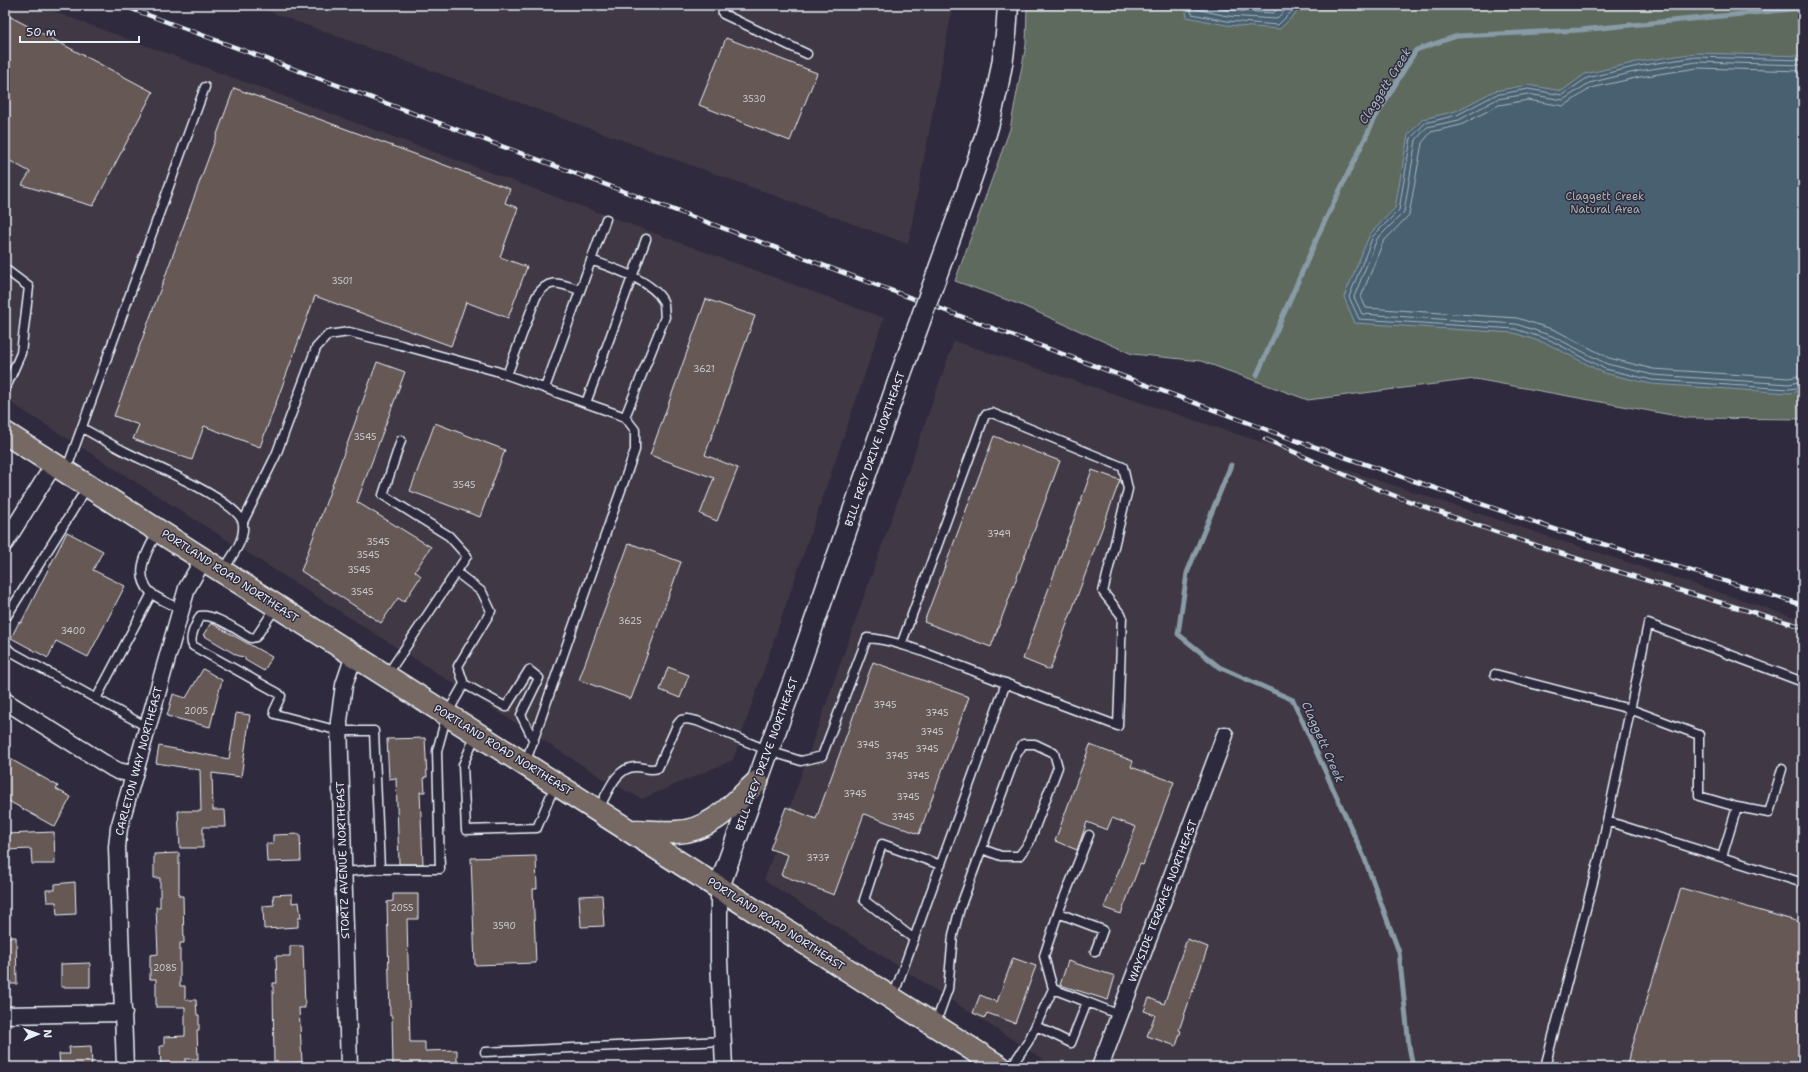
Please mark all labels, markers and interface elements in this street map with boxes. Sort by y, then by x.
scale bar [20,18,139,44]
text: 50 m [26,24,56,40]
water label: Claggett Creek [1355,45,1415,127]
house number: 3530 [742,93,766,105]
park label: Claggett Creek Natural Area [1566,189,1644,217]
house number: 3501 [331,275,353,287]
house number: 3621 [693,363,715,375]
street label: BILL FREY DRIVE NORTHEAST [841,369,909,529]
house number: 3545 [354,431,376,443]
house number: 3545 [453,479,475,491]
street label: PORTLAND ROAD NORTHEAST [159,526,302,626]
house number: 3749 [987,528,1011,540]
house number: 3545 [367,536,389,548]
house number: 3545 [357,549,379,561]
house number: 3545 [348,564,370,576]
house number: 3545 [351,586,373,598]
house number: 3625 [618,615,642,627]
house number: 3400 [61,625,85,637]
street label: BILL FREY DRIVE NORTHEAST [732,675,802,833]
street label: CARLETON WAY NORTHEAST [112,685,166,837]
house number: 3745 [874,699,896,711]
water label: Claggett Creek [1298,699,1348,785]
street label: PORTLAND ROAD NORTHEAST [431,701,575,799]
house number: 2005 [184,705,208,717]
house number: 3745 [926,707,948,719]
house number: 3745 [921,726,943,738]
house number: 3745 [857,739,879,751]
house number: 3745 [916,743,938,755]
house number: 3745 [886,750,908,762]
house number: 3745 [907,770,929,782]
street label: STORTZ AVENUE NORTHEAST [333,781,353,939]
house number: 3745 [844,788,866,800]
house number: 3745 [897,791,919,803]
house number: 3745 [892,811,914,823]
street label: WAYSIDE TERRACE NORTHEAST [1125,817,1201,984]
house number: 3737 [806,852,830,864]
street label: PORTLAND ROAD NORTHEAST [705,874,848,974]
house number: 2055 [391,902,413,914]
house number: 3590 [492,920,516,932]
house number: 2085 [153,962,177,974]
north arrow [18,1014,58,1054]
text: N [40,1029,55,1039]

